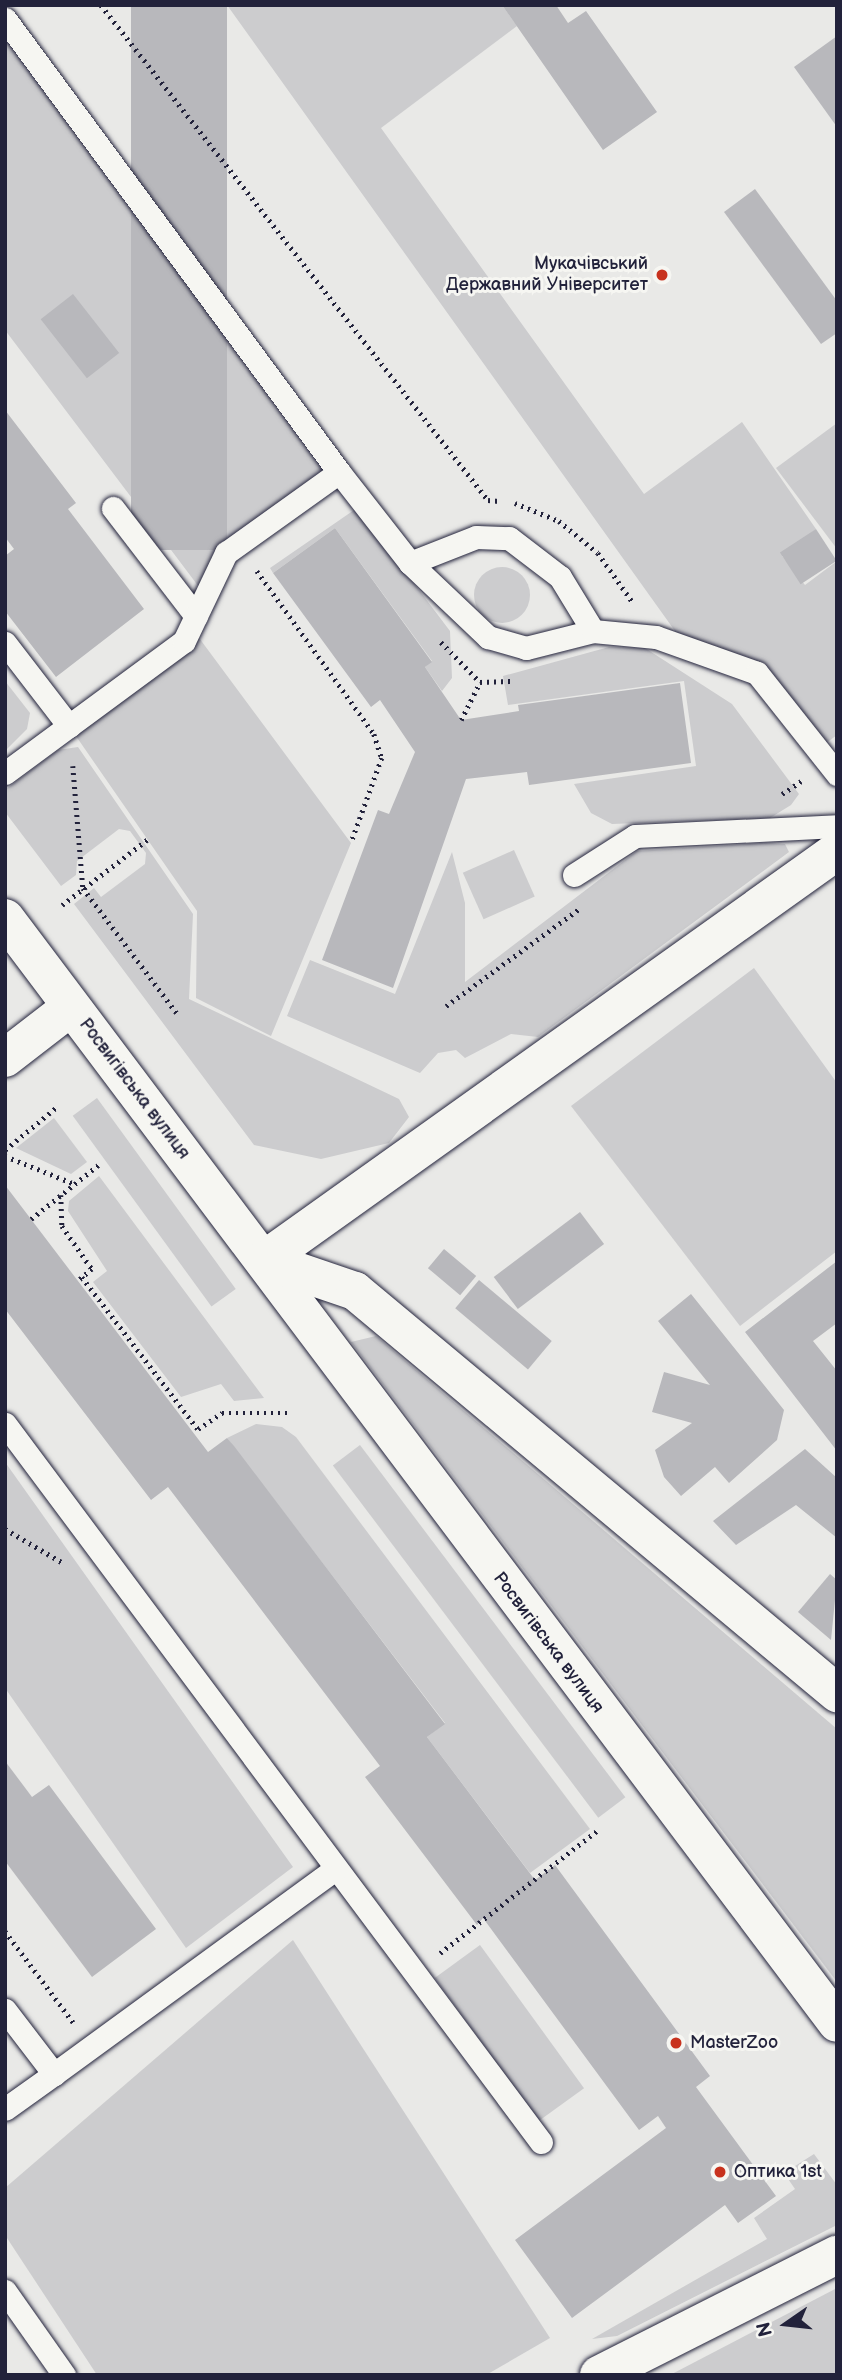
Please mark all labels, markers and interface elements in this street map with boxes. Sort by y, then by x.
place label: Мукачівський Державний Університет [446,254,648,296]
marker: Мукачівський Державний Університет [654,267,670,283]
street label: Росвигівська вулиця [74,1014,194,1164]
street label: Росвигівська вулиця [488,1568,608,1718]
place label: MasterZoo [690,2032,778,2054]
marker: MasterZoo [668,2035,684,2051]
place label: Оптика 1st [734,2161,822,2183]
marker: Оптика 1st [712,2164,728,2180]
north arrow [751,2289,821,2359]
text: N [752,2319,778,2339]

